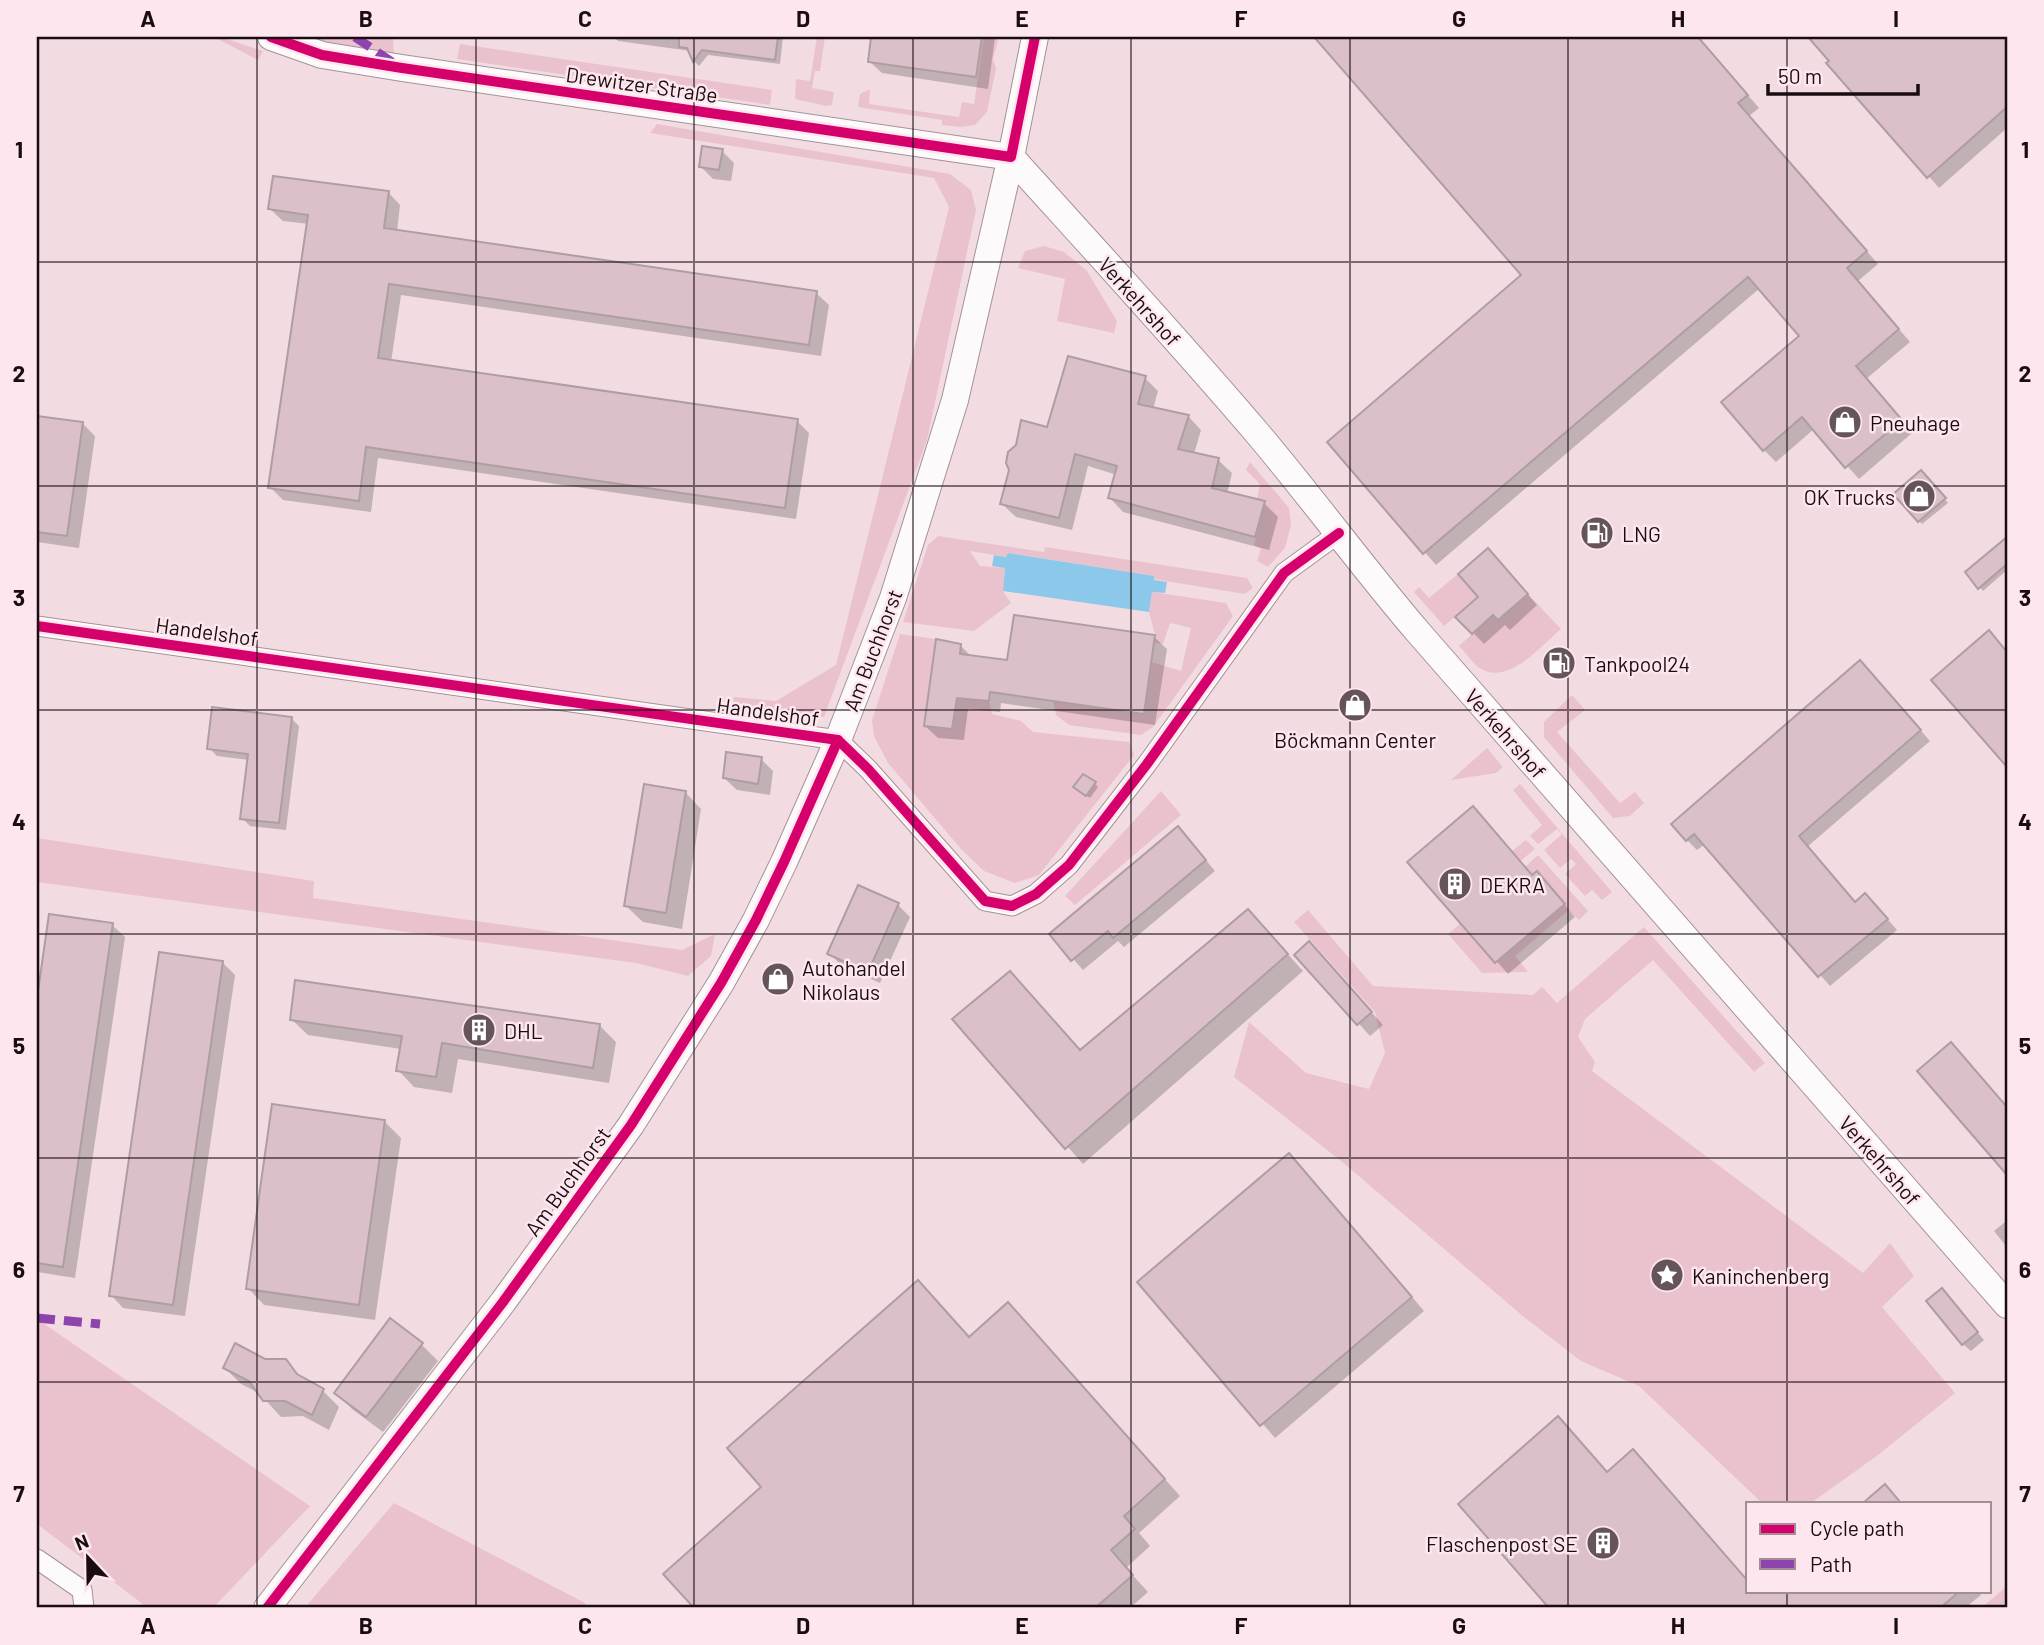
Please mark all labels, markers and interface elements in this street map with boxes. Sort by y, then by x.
text: A [140,4,156,32]
text: B [359,4,373,32]
text: C [578,4,592,32]
text: D [796,4,810,32]
text: E [1015,4,1029,32]
text: F [1235,4,1248,32]
text: G [1452,4,1466,32]
text: H [1671,4,1685,32]
text: I [1893,4,1899,32]
scale bar [1768,52,1918,96]
street label: Drewitzer Straße [564,61,720,107]
text: 50 m [1778,63,1822,88]
text: 1 [15,135,23,163]
text: 1 [2021,135,2029,163]
street label: Verkehrshof [1094,252,1186,350]
text: 2 [13,359,25,387]
text: 2 [2019,359,2031,387]
shop icon: Pneuhage [1826,403,1864,441]
place label: Pneuhage [1870,410,1961,435]
shop icon: OK Trucks [1900,477,1938,515]
place label: OK Trucks [1804,484,1895,509]
fuel station icon: LNG [1578,514,1616,552]
place label: LNG [1622,521,1661,546]
text: 3 [13,583,25,611]
text: 3 [2019,583,2031,611]
street label: Am Buchhorst [837,585,907,715]
street label: Handelshof [154,611,260,651]
fuel station icon: Tankpool24 [1540,644,1578,682]
place label: Tankpool24 [1584,651,1690,676]
street label: Verkehrshof [1460,683,1552,783]
shop icon: Böckmann Center [1336,686,1374,724]
street label: Handelshof [715,691,821,731]
place label: Böckmann Center [1274,727,1436,752]
text: 4 [12,807,26,835]
text: 4 [2018,807,2032,835]
building icon: DEKRA [1436,865,1474,903]
place label: DEKRA [1480,872,1545,897]
place label: Autohandel Nikolaus [802,955,906,1004]
shop icon: Autohandel Nikolaus [759,960,797,998]
building icon: DHL [460,1011,498,1049]
place label: DHL [504,1018,543,1043]
text: 5 [13,1031,25,1059]
text: 5 [2019,1031,2031,1059]
street label: Verkehrshof [1834,1110,1926,1210]
street label: Am Buchhorst [519,1122,615,1240]
text: 6 [13,1255,25,1283]
text: 6 [2019,1255,2031,1283]
place icon: Kaninchenberg [1648,1256,1686,1294]
place label: Kaninchenberg [1692,1263,1829,1288]
text: 7 [13,1479,25,1507]
text: 7 [2019,1479,2031,1507]
legend [1746,1502,1992,1592]
text: Cycle path [1810,1515,1904,1540]
north arrow [52,1522,122,1592]
building icon: Flaschenpost SE [1584,1524,1622,1562]
text: N [71,1529,92,1555]
place label: Flaschenpost SE [1426,1531,1578,1556]
text: Path [1810,1551,1852,1576]
text: A [140,1611,156,1639]
text: B [359,1611,373,1639]
text: C [578,1611,592,1639]
text: D [796,1611,810,1639]
text: E [1015,1611,1029,1639]
text: F [1235,1611,1248,1639]
text: G [1452,1611,1466,1639]
text: H [1671,1611,1685,1639]
text: I [1893,1611,1899,1639]

